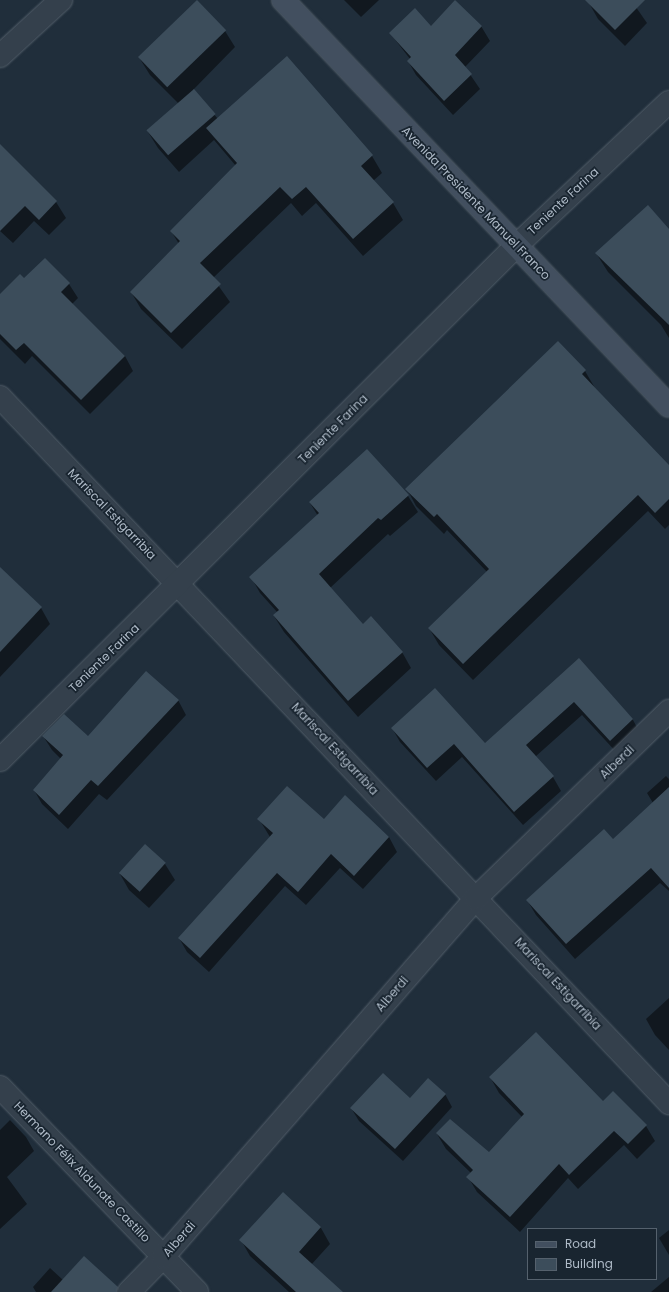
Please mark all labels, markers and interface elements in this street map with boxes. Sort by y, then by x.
street label: Avenida Presidente Manuel Franco [399,123,553,283]
street label: Teniente Farina [524,164,602,238]
street label: Teniente Farina [295,391,371,467]
street label: Mariscal Estigarribia [65,466,159,562]
street label: Teniente Farina [66,621,142,695]
street label: Mariscal Estigarribia [289,700,381,798]
street label: Alberdi [597,742,637,782]
street label: Mariscal Estigarribia [512,935,604,1033]
street label: Alberdi [373,973,411,1015]
street label: Hermano Félix Aldunate Castillo [11,1099,153,1245]
street label: Alberdi [160,1218,198,1260]
legend [527,1228,657,1280]
text: Road [565,1235,596,1252]
text: Building [565,1255,613,1272]

